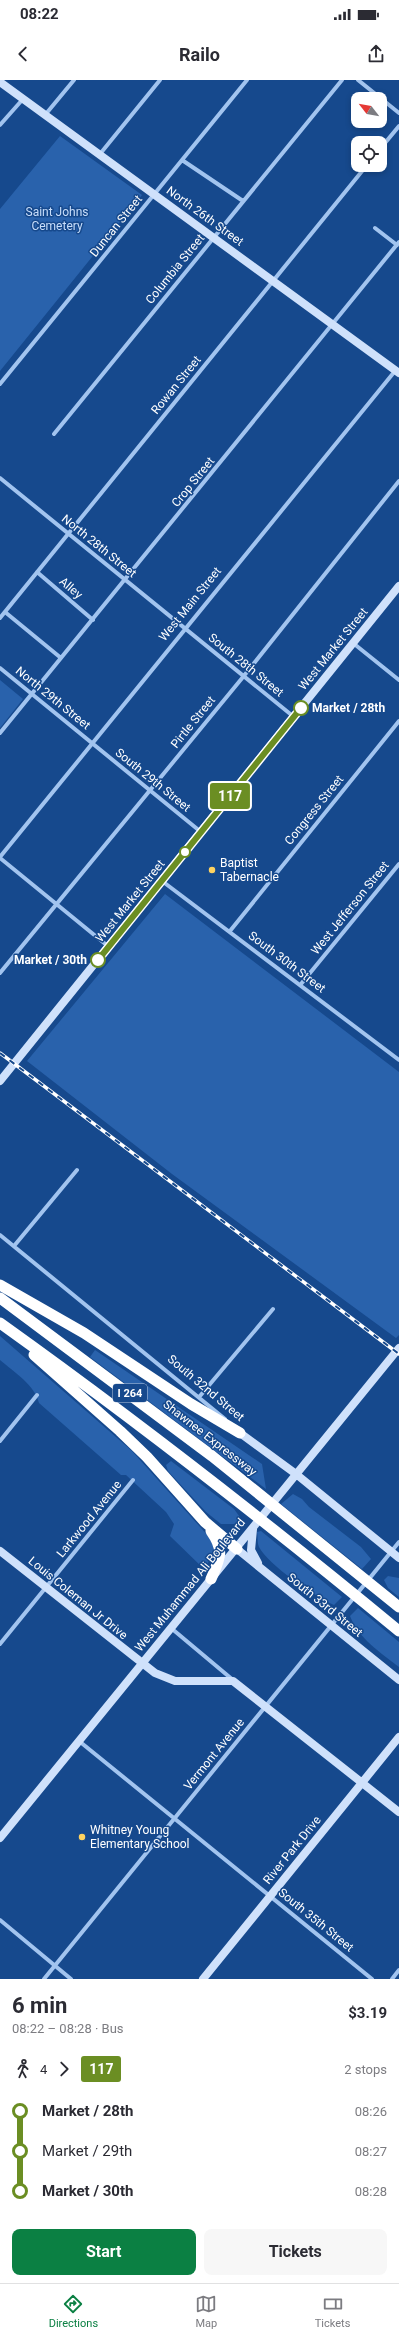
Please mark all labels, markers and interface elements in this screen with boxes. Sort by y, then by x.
text: 08:22 [20,5,59,23]
icon: back [12,43,34,65]
icon: share [365,43,387,65]
text: Railo [179,44,220,65]
north arrow [351,92,387,128]
map controls [351,92,387,172]
button: locate [351,136,387,172]
street label: North 26th Street [164,183,246,249]
street label: Duncan Street [87,192,145,260]
park label: Saint Johns Cemetery [26,205,89,233]
street label: Columbia Street [143,231,207,307]
street label: Rowan Street [148,353,204,417]
street label: Crop Street [169,454,217,510]
street label: North 28th Street [59,512,139,580]
street label: West Main Street [156,564,224,644]
street label: Alley [57,574,86,602]
street label: West Market Street [295,605,371,693]
street label: South 28th Street [206,630,287,700]
street label: North 29th Street [13,664,93,732]
street label: Pirtle Street [168,693,218,751]
marker: Market / 28th [293,700,309,716]
place label: Market / 28th [312,701,385,715]
street label: South 29th Street [113,745,194,815]
street label: Congress Street [282,772,346,848]
line badge: 117 [207,783,253,809]
text: 117 [218,788,242,804]
unlabelled marker [179,846,191,858]
place label: Baptist Tabernacle [220,856,279,884]
street label: West Market Street [92,857,168,945]
street label: West Jefferson Street [308,859,392,957]
marker: Baptist Tabernacle [207,865,217,875]
street label: South 30th Street [246,928,328,996]
marker: Market / 30th [90,952,106,968]
place label: Market / 30th [14,953,87,967]
street label: South 32nd Street [165,1352,247,1424]
road number: I 264 [113,1384,147,1402]
street label: Shawnee Expressway [160,1397,260,1479]
street label: Larkwood Avenue [54,1478,124,1560]
street label: West Muhammad Ali Boulevard [132,1516,248,1654]
street label: Louis Coleman Jr Drive [26,1554,130,1642]
street label: South 33rd Street [284,1570,366,1640]
street label: Vermont Avenue [181,1715,247,1793]
street label: River Park Drive [260,1813,324,1887]
place label: Whitney Young Elementary School [90,1823,190,1851]
marker: Whitney Young Elementary School [77,1832,87,1842]
street label: South 35th Street [276,1885,357,1955]
text: 6 min [12,1993,67,2018]
text: $3.19 [348,2004,387,2022]
text: 08:22 – 08:28 · Bus [12,2021,124,2036]
icon: walk [12,2058,34,2080]
icon: forward [53,2058,75,2080]
text: 117 [89,2061,113,2077]
text: 4 [40,2062,47,2077]
text: 2 stops [344,2062,387,2077]
text: Market / 28th [42,2102,133,2120]
text: 08:26 [355,2104,387,2119]
text: Market / 29th [42,2142,132,2160]
text: 08:27 [355,2144,387,2159]
text: Market / 30th [42,2182,133,2200]
text: 08:28 [355,2184,387,2199]
button: Start [12,2229,196,2275]
button: Tickets [204,2229,387,2275]
tab: Directions [49,2293,98,2330]
tab: Map [195,2293,217,2330]
tab: Tickets [315,2293,350,2330]

